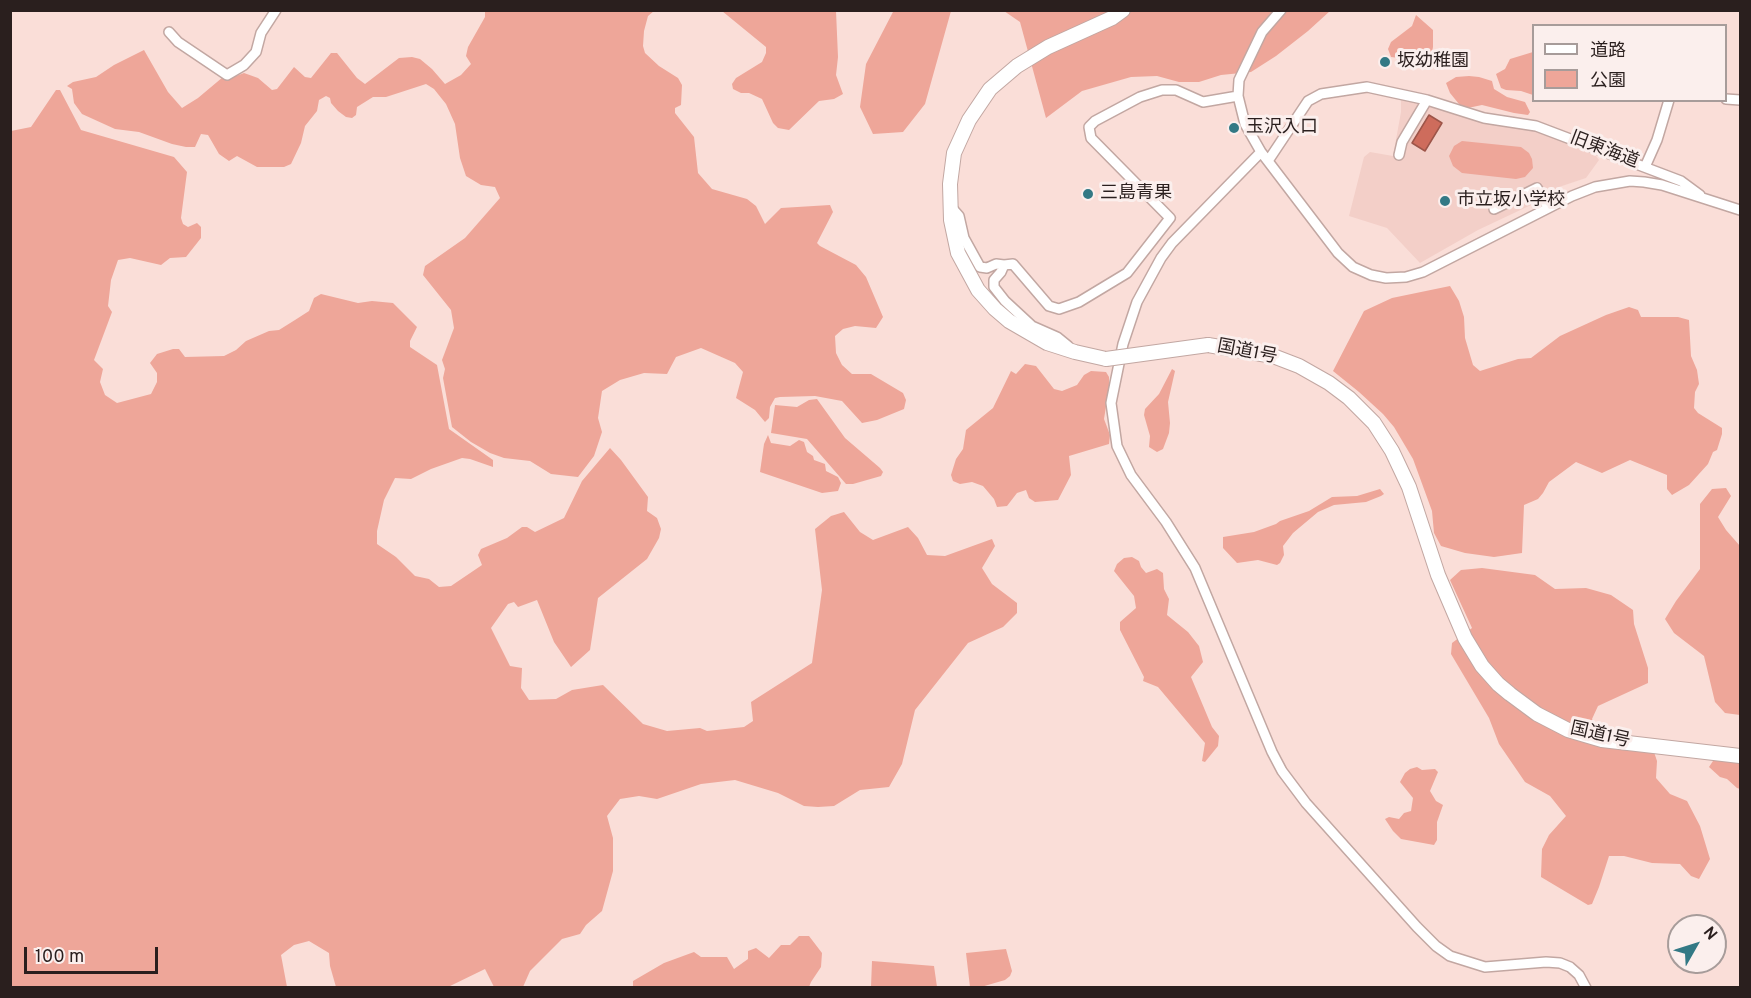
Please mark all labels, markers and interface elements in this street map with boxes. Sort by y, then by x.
legend [1532,24,1727,102]
text: 道路 [1590,40,1626,63]
place label: 坂幼稚園 [1397,51,1469,73]
marker: 坂幼稚園 [1378,55,1392,69]
text: 公園 [1590,70,1626,93]
place label: 玉沢入口 [1246,117,1318,139]
marker: 玉沢入口 [1227,121,1241,135]
street label: 旧東海道 [1567,128,1641,174]
place label: 三島青果 [1100,183,1172,205]
marker: 三島青果 [1081,187,1095,201]
place label: 市立坂小学校 [1457,190,1565,212]
marker: 市立坂小学校 [1438,194,1452,208]
street label: 国道1号 [1215,337,1279,369]
street label: 国道1号 [1568,719,1632,753]
north arrow [1667,914,1727,974]
text: N [1698,923,1721,945]
scale bar [27,935,160,973]
text: 100 m [35,946,84,969]

